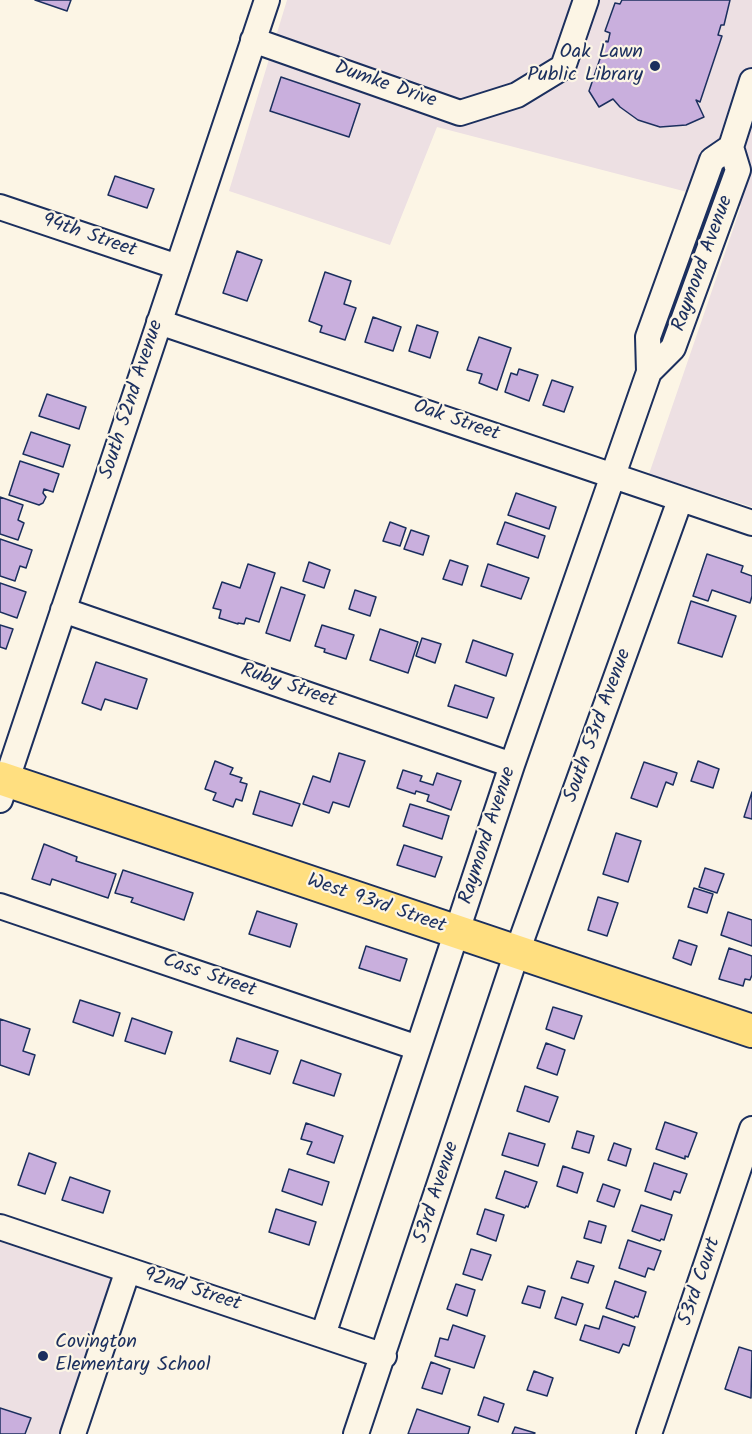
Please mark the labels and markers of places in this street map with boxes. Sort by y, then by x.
place label: Oak Lawn Public Library [527,42,643,89]
marker: Oak Lawn Public Library [648,59,662,73]
place label: Covington Elementary School [55,1332,211,1379]
marker: Covington Elementary School [36,1349,50,1363]

